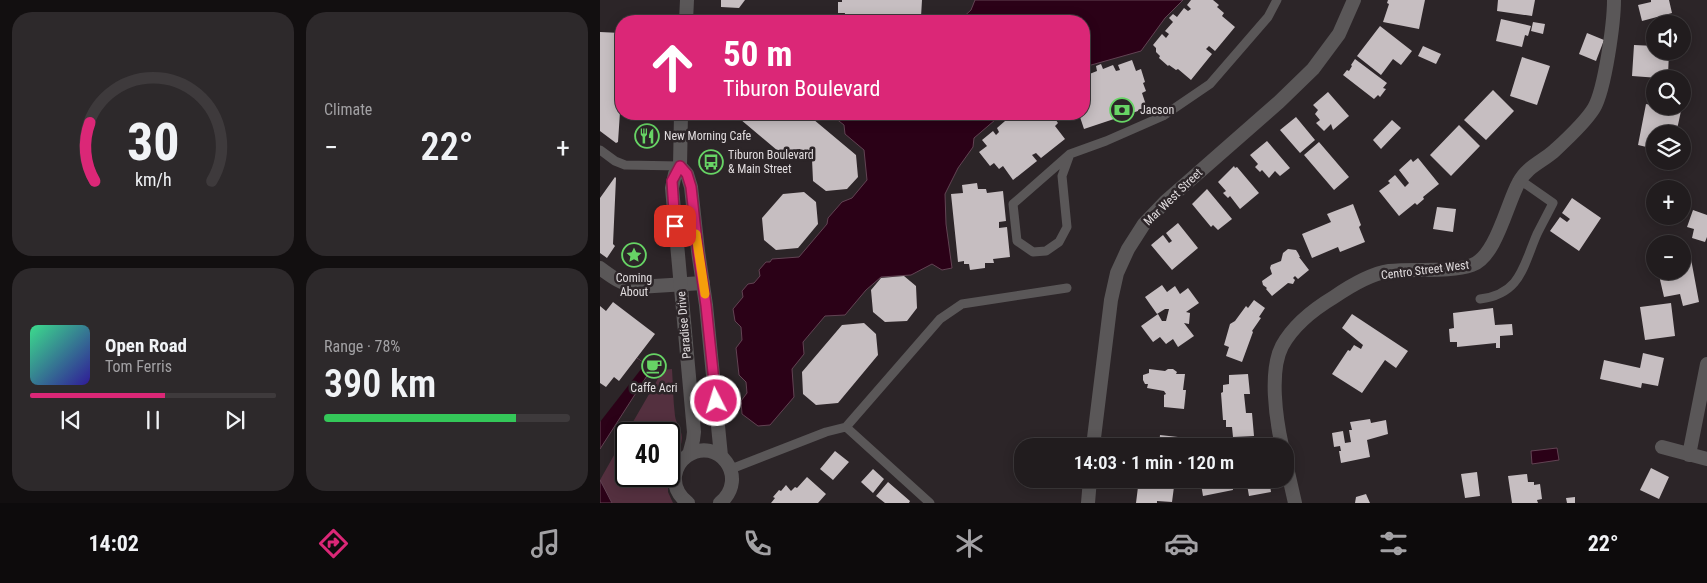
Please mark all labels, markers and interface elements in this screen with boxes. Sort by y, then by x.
map controls [1646,15,1691,280]
button: sound [1646,15,1691,60]
text: 50 m [723,34,792,75]
icon: ahead [640,35,705,100]
button: search [1646,70,1691,115]
text: Tiburon Boulevard [723,76,880,101]
bank icon: Jacson [1109,97,1135,123]
text: Climate [324,100,372,119]
place label: Jacson [1140,103,1175,117]
text: 30 [127,112,179,173]
restaurant icon: New Morning Cafe [634,123,660,149]
text: 22° [421,125,473,169]
button: layers [1646,125,1691,170]
place label: New Morning Cafe [664,129,752,143]
text: − [324,131,338,164]
text: + [556,131,570,164]
place label: Tiburon Boulevard & Main Street [728,148,814,176]
bus stop icon: Tiburon Boulevard & Main Street [698,149,724,175]
street label: Mar West Street [1141,165,1205,228]
text: km/h [135,169,171,190]
button: + [1646,180,1691,225]
pin [654,205,696,247]
icon: arrive [661,212,689,240]
button: − [1646,235,1691,280]
place icon: Coming About [621,242,647,268]
street label: Centro Street West [1380,258,1470,282]
place label: Coming About [616,271,652,299]
street label: Paradise Drive [674,290,694,359]
text: Open Road [105,334,187,357]
text: Range · 78% [324,337,400,356]
cafe icon: Caffe Acri [641,353,667,379]
text: Tom Ferris [105,357,172,376]
text: 390 km [324,362,436,406]
position arrow [689,374,741,426]
place label: Caffe Acri [630,381,678,395]
icon: previous [57,406,85,434]
icon: pause [139,406,167,434]
icon: next [221,406,249,434]
speed limit sign: 40 [615,422,680,487]
text: 14:03 · 1 min · 120 m [1074,451,1234,474]
icon: directions [316,526,351,561]
icon: music [528,526,563,561]
icon: phone [740,526,775,561]
icon: climate [952,526,987,561]
icon: car [1164,526,1199,561]
icon: filters [1376,526,1411,561]
text: 14:02 [88,531,139,556]
text: 22° [1588,531,1618,556]

